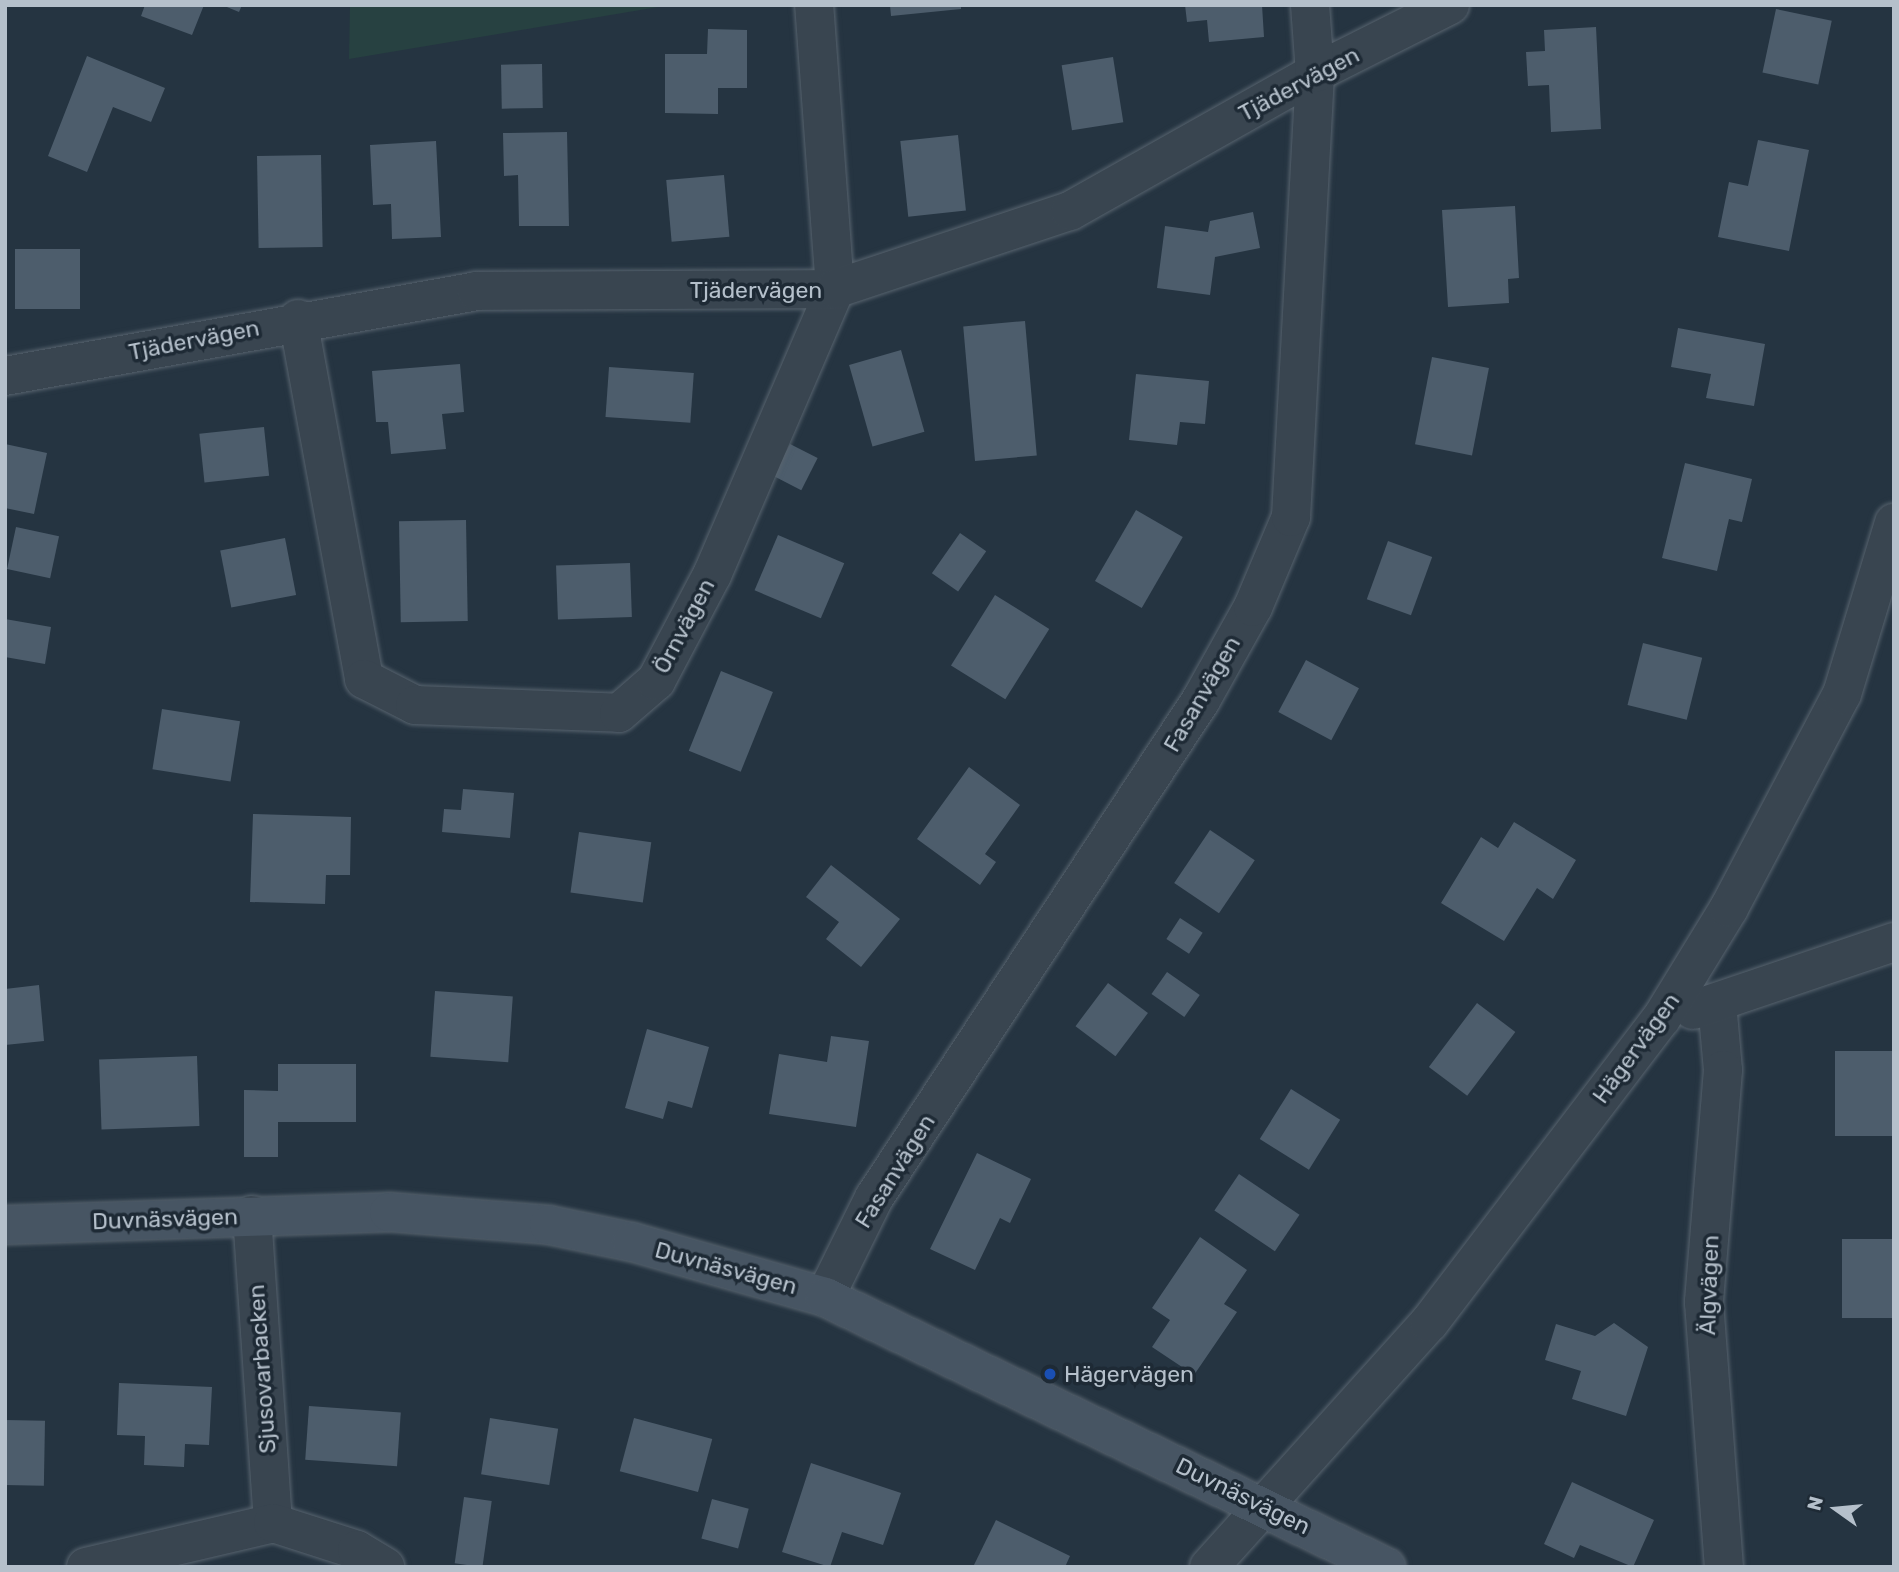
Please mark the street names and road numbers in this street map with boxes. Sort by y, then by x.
street label: Tjädervägen [1234,41,1364,127]
street label: Tjädervägen [690,276,822,304]
street label: Tjädervägen [126,314,262,366]
street label: Örnvägen [648,574,720,678]
street label: Fasanvägen [1158,631,1246,757]
street label: Hägervägen [1587,987,1685,1109]
street label: Fasanvägen [849,1109,941,1233]
street label: Duvnäsvägen [92,1203,238,1235]
street label: Älgvägen [1693,1234,1725,1336]
street label: Duvnäsvägen [652,1236,800,1300]
street label: Sjusovarbacken [242,1284,282,1454]
street label: Duvnäsvägen [1171,1452,1315,1540]

